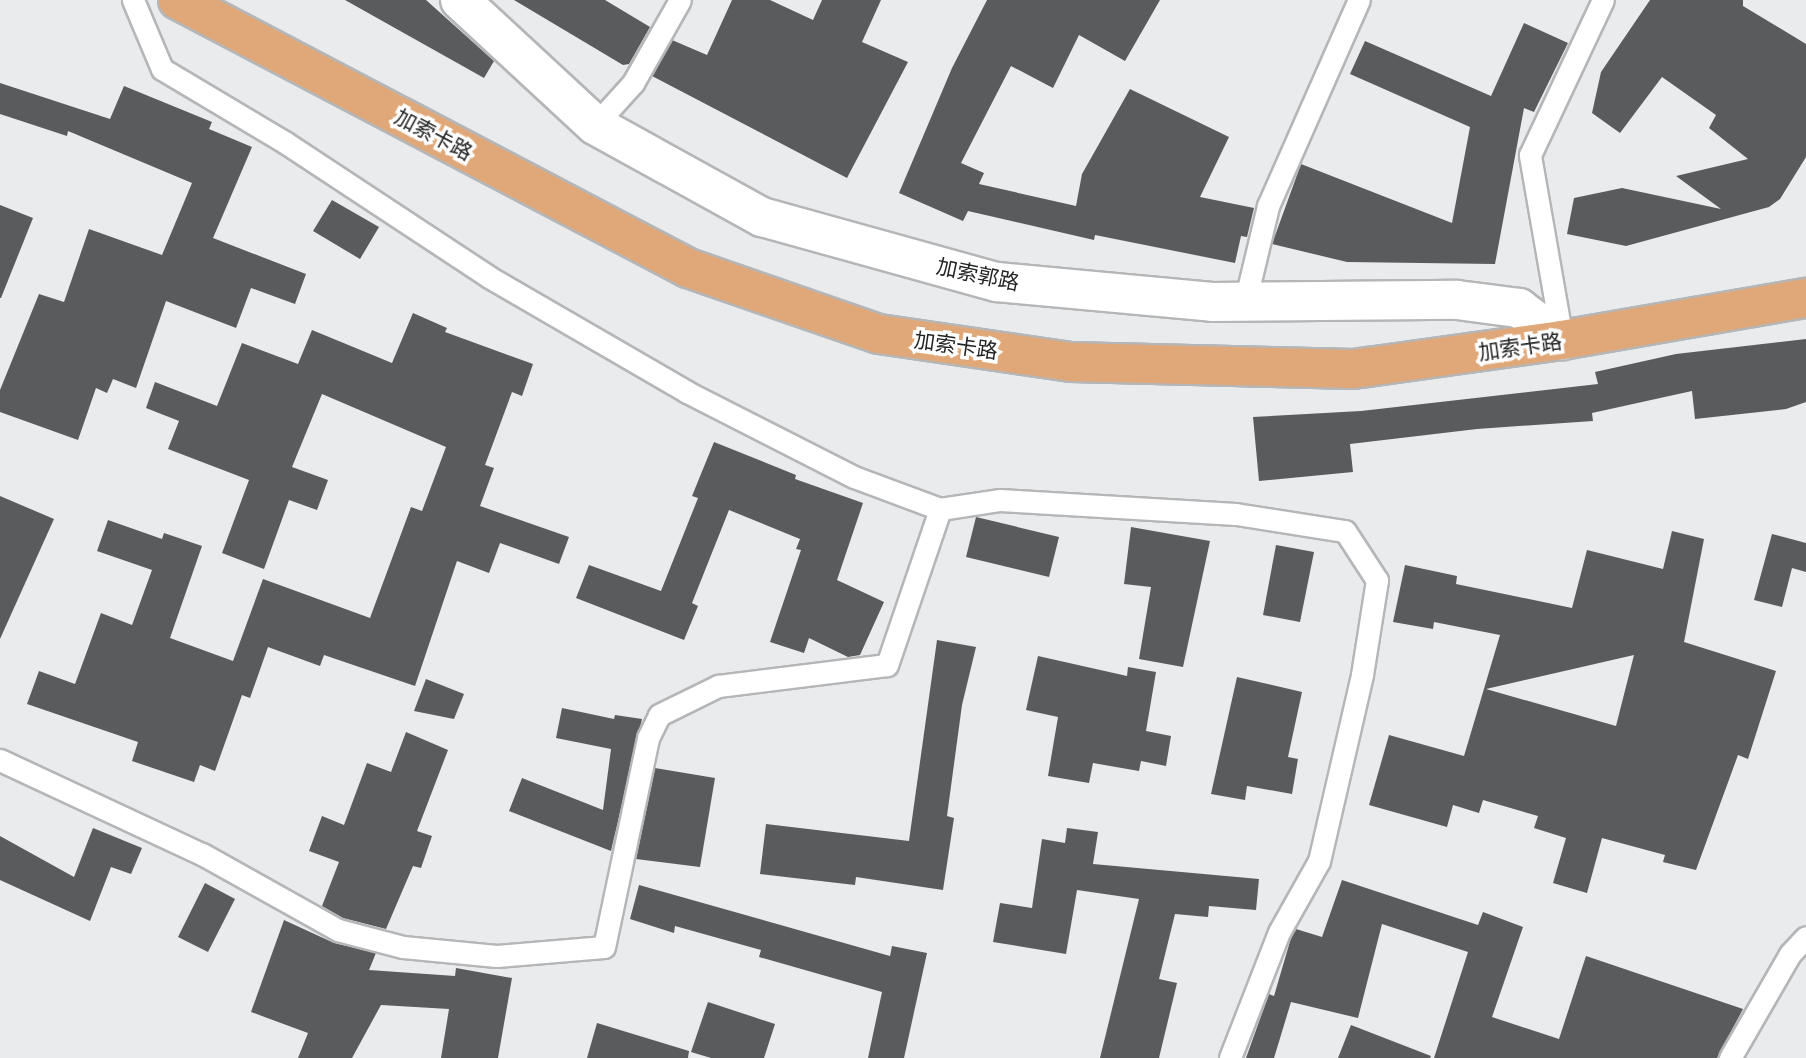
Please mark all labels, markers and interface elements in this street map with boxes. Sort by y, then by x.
street label: 加索卡路 [391,103,477,165]
street label: 加索郭路 [934,253,1022,295]
street label: 加索卡路 [913,327,999,363]
street label: 加索卡路 [1477,328,1563,364]

